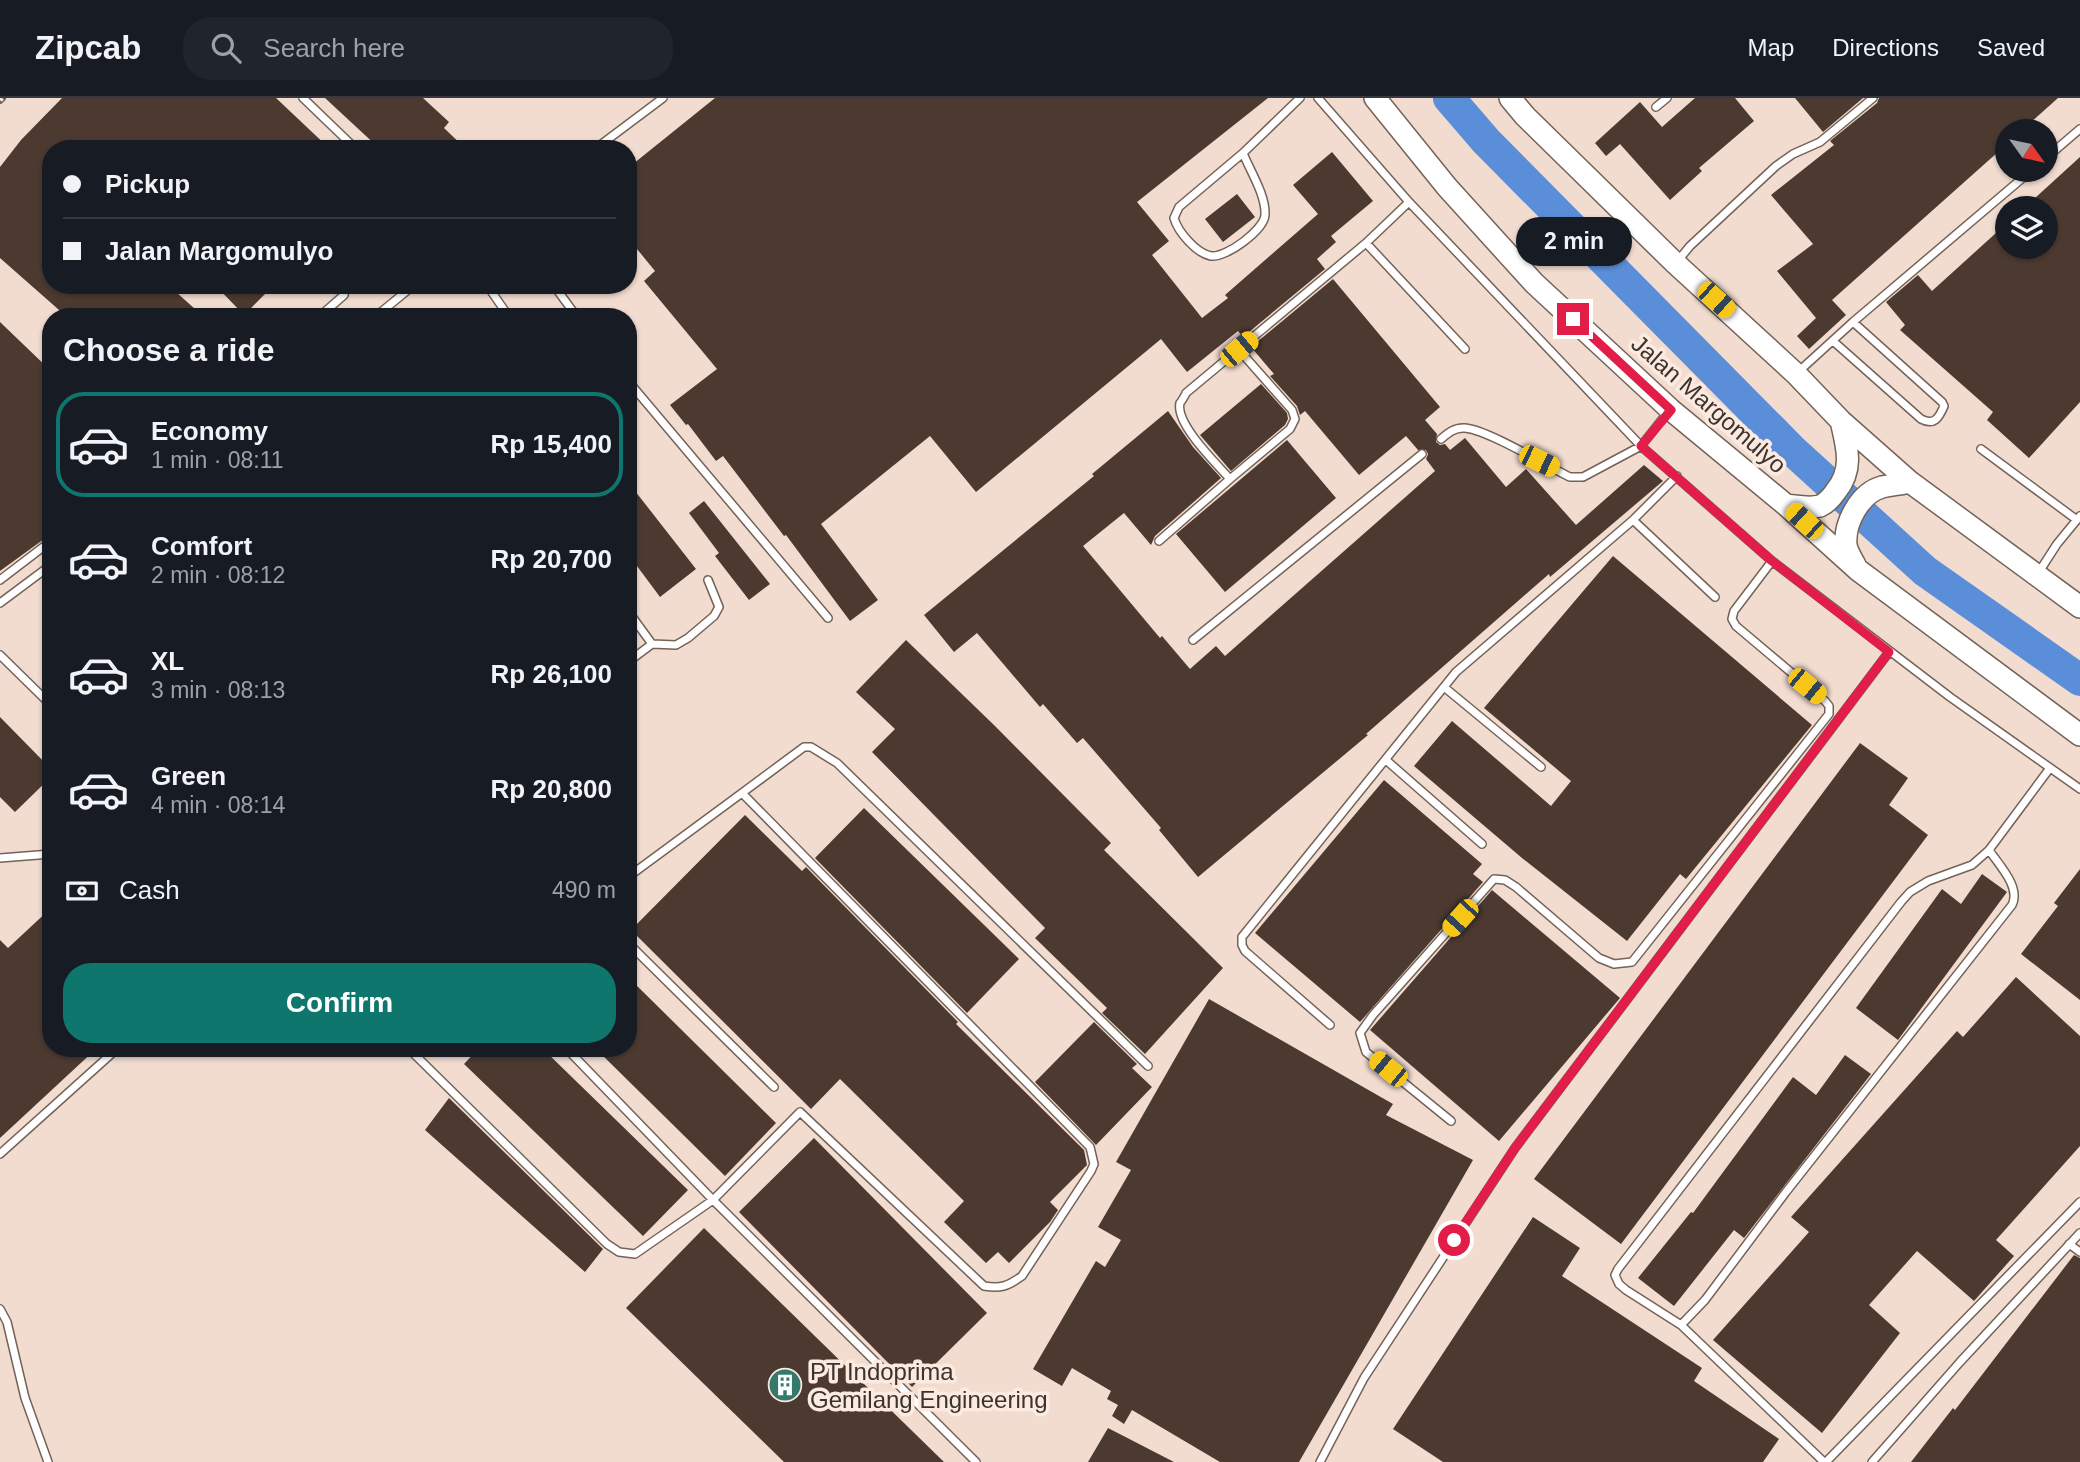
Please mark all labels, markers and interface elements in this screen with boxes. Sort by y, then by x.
search box [183,17,673,80]
text: Zipcab [35,29,141,66]
icon: search [207,29,245,67]
text: Search here [263,33,405,63]
text: Map [1748,34,1794,61]
text: Directions [1832,34,1939,61]
text: Saved [1977,34,2045,61]
north arrow [1995,119,2058,182]
map controls [1995,119,2058,259]
text: Pickup [105,169,190,199]
button: layers [1995,196,2058,259]
callout: 2 min [1515,218,1631,266]
text: 2 min [1544,228,1604,254]
text: Jalan Margomulyo [105,236,333,266]
car [1694,278,1739,322]
route end [1557,303,1589,335]
car [1217,327,1262,371]
street label: Jalan Margomulyo [1626,329,1792,479]
text: Choose a ride [63,332,275,368]
icon: car [67,413,130,476]
text: Economy [151,416,268,446]
text: Rp 15,400 [491,429,612,459]
car [1516,442,1563,480]
text: 1 min · 08:11 [151,447,284,473]
car [1782,499,1827,543]
icon: car [67,528,130,591]
text: Comfort [151,531,252,561]
text: Rp 20,700 [491,544,612,574]
text: 2 min · 08:12 [151,562,285,588]
icon: car [67,643,130,706]
text: XL [151,646,184,676]
text: Rp 26,100 [491,659,612,689]
car [1785,665,1830,707]
text: 3 min · 08:13 [151,677,285,703]
icon: car [67,758,130,821]
text: Green [151,761,226,791]
text: Rp 20,800 [491,774,612,804]
text: 4 min · 08:14 [151,792,285,818]
icon: cash [63,872,101,910]
text: Cash [119,875,180,905]
text: 490 m [552,877,616,903]
car [1439,895,1482,941]
button: Confirm [63,963,616,1043]
car [1366,1048,1411,1090]
route start [1438,1224,1470,1256]
place label: PT Indoprima Gemilang Engineering [810,1358,1047,1413]
building icon: PT Indoprima Gemilang Engineering [766,1366,804,1404]

